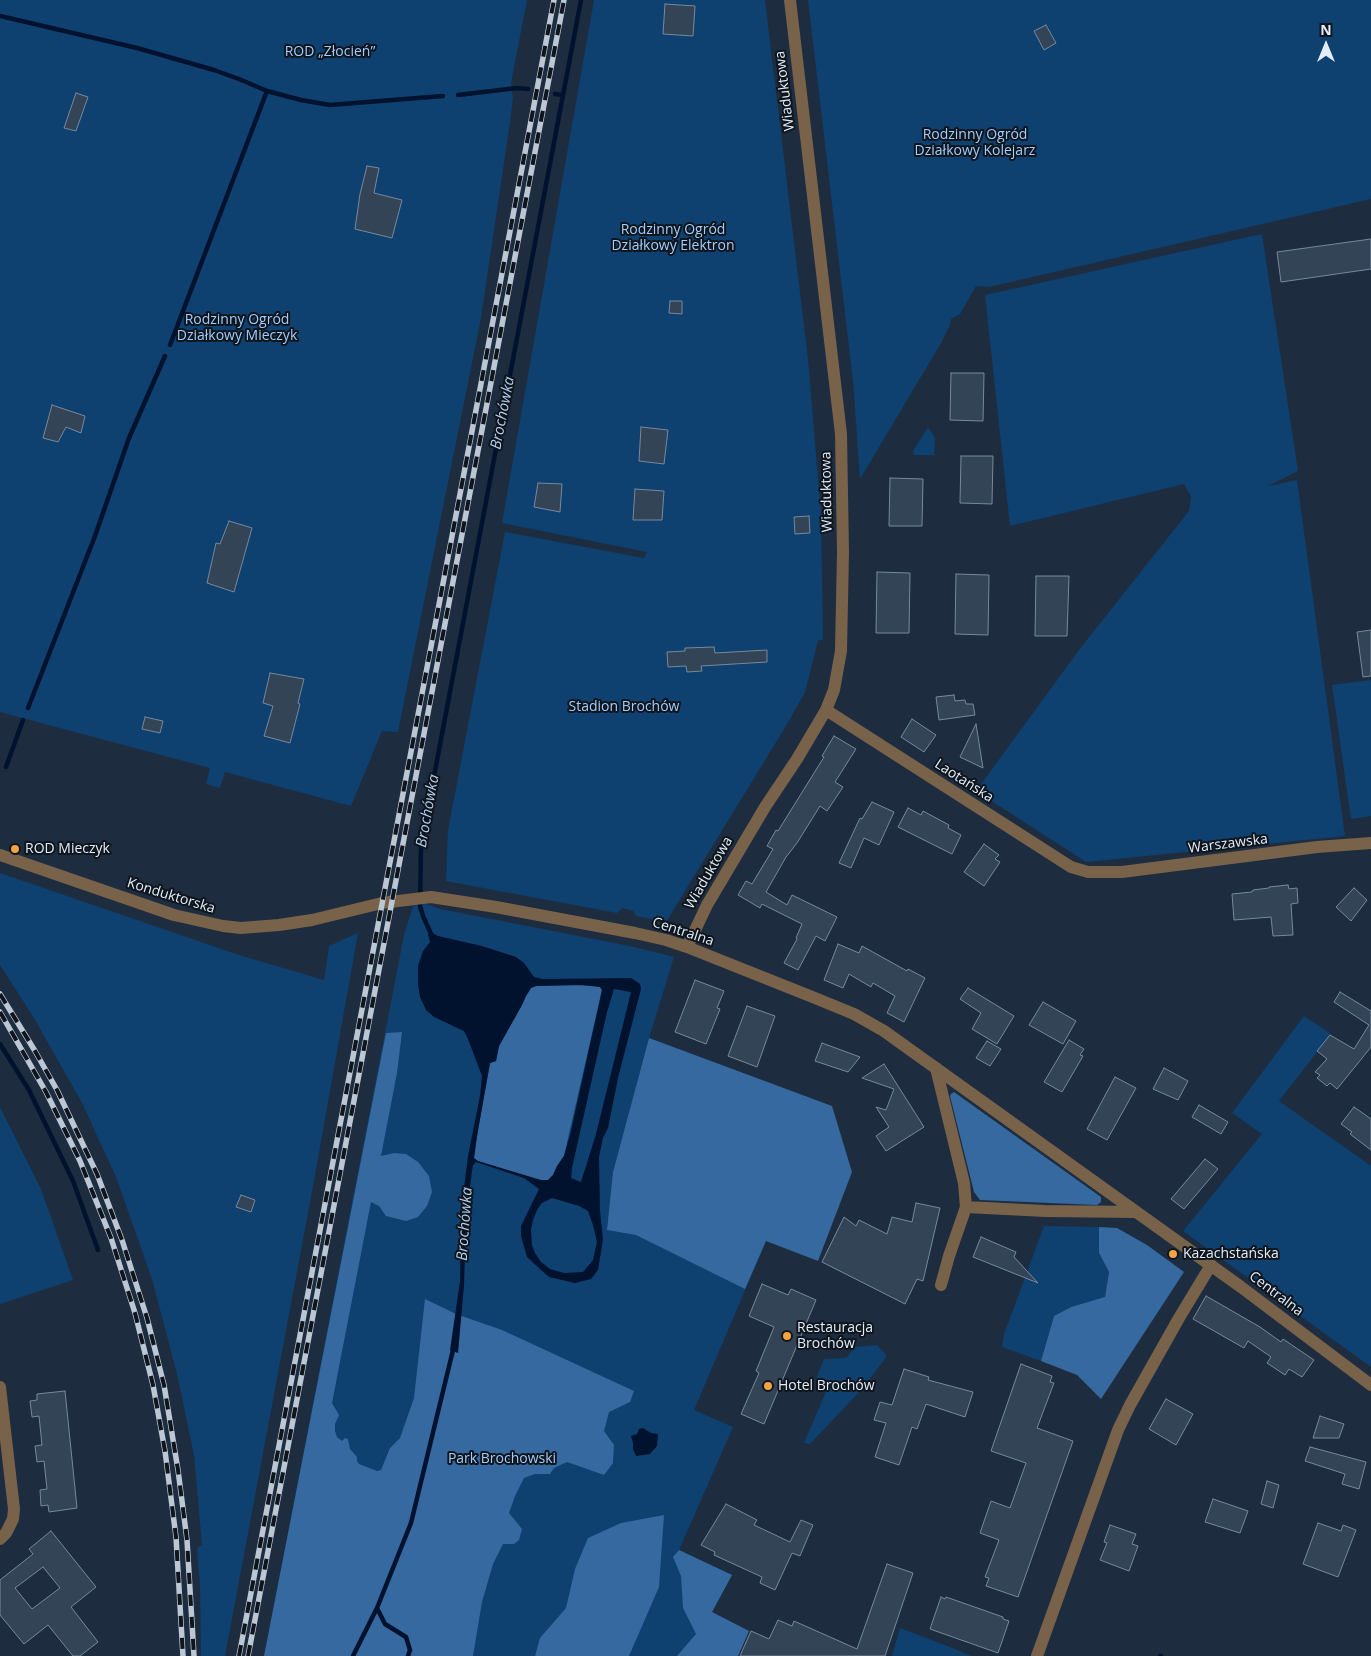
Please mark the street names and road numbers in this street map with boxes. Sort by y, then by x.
street label: Wiaduktowa [772,50,798,132]
street label: Wiaduktowa [818,451,836,533]
street label: Laotańska [931,756,997,806]
street label: Warszawska [1187,831,1269,857]
street label: Wiaduktowa [682,834,736,912]
street label: Konduktorska [125,875,217,917]
street label: Centralna [650,914,716,950]
street label: Centralna [1246,1268,1306,1320]

